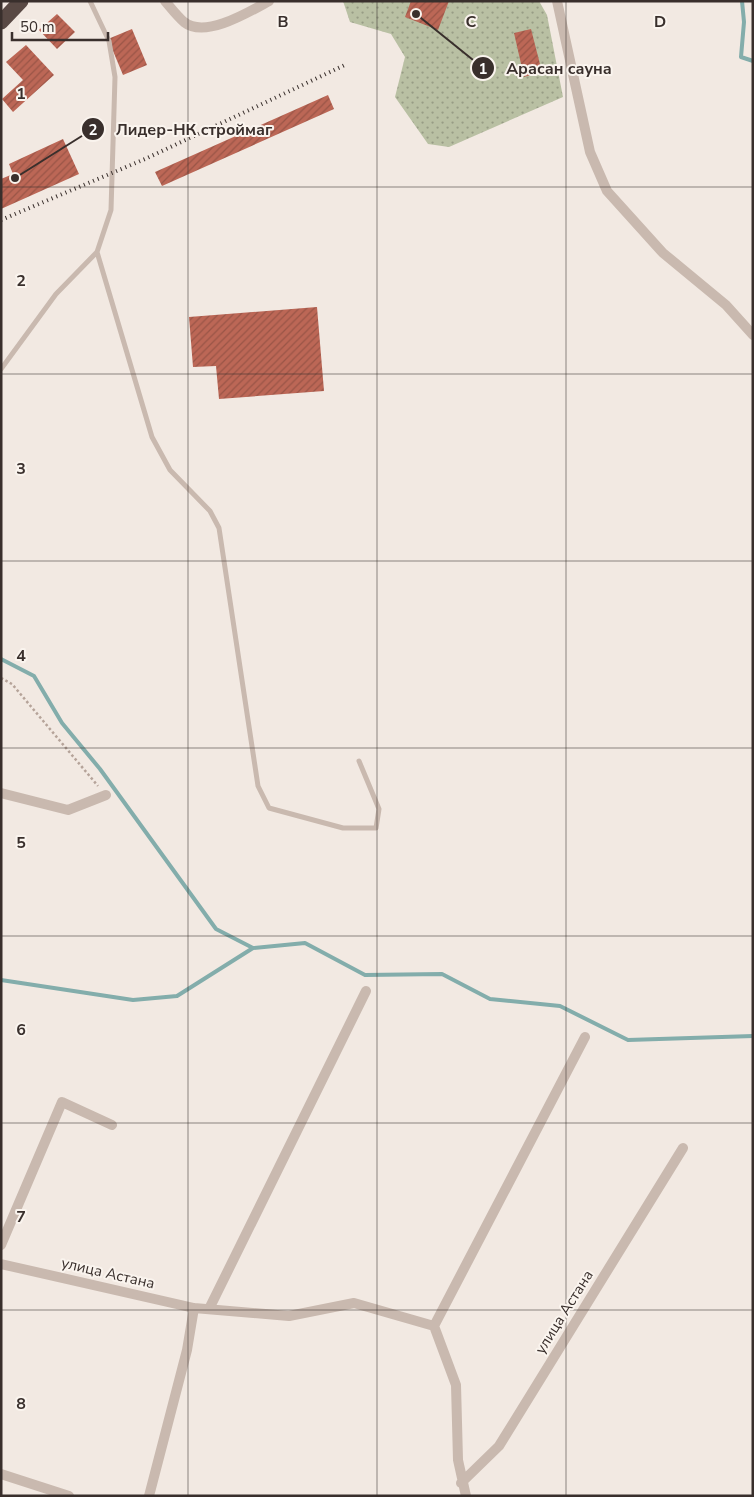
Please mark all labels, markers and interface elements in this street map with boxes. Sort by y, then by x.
scale bar [12,10,109,42]
text: B [277,11,289,33]
text: C [466,11,477,33]
text: D [654,11,666,33]
text: 50 m [20,17,55,37]
callout: Арасан сауна [471,53,621,84]
text: Арасан сауна [506,58,612,80]
text: 1 [478,59,488,79]
text: 1 [16,83,26,105]
callout: Лидер-НК строймаг [81,114,282,145]
text: Лидер-НК строймаг [116,119,273,141]
text: 2 [88,120,98,140]
text: 2 [16,270,26,292]
text: 3 [16,458,26,480]
text: 4 [16,645,26,667]
text: 5 [16,832,26,854]
text: 6 [16,1019,26,1041]
text: 7 [16,1206,26,1228]
street label: улица Астана [59,1253,157,1293]
street label: улица Астана [530,1266,598,1358]
text: 8 [16,1393,26,1415]

